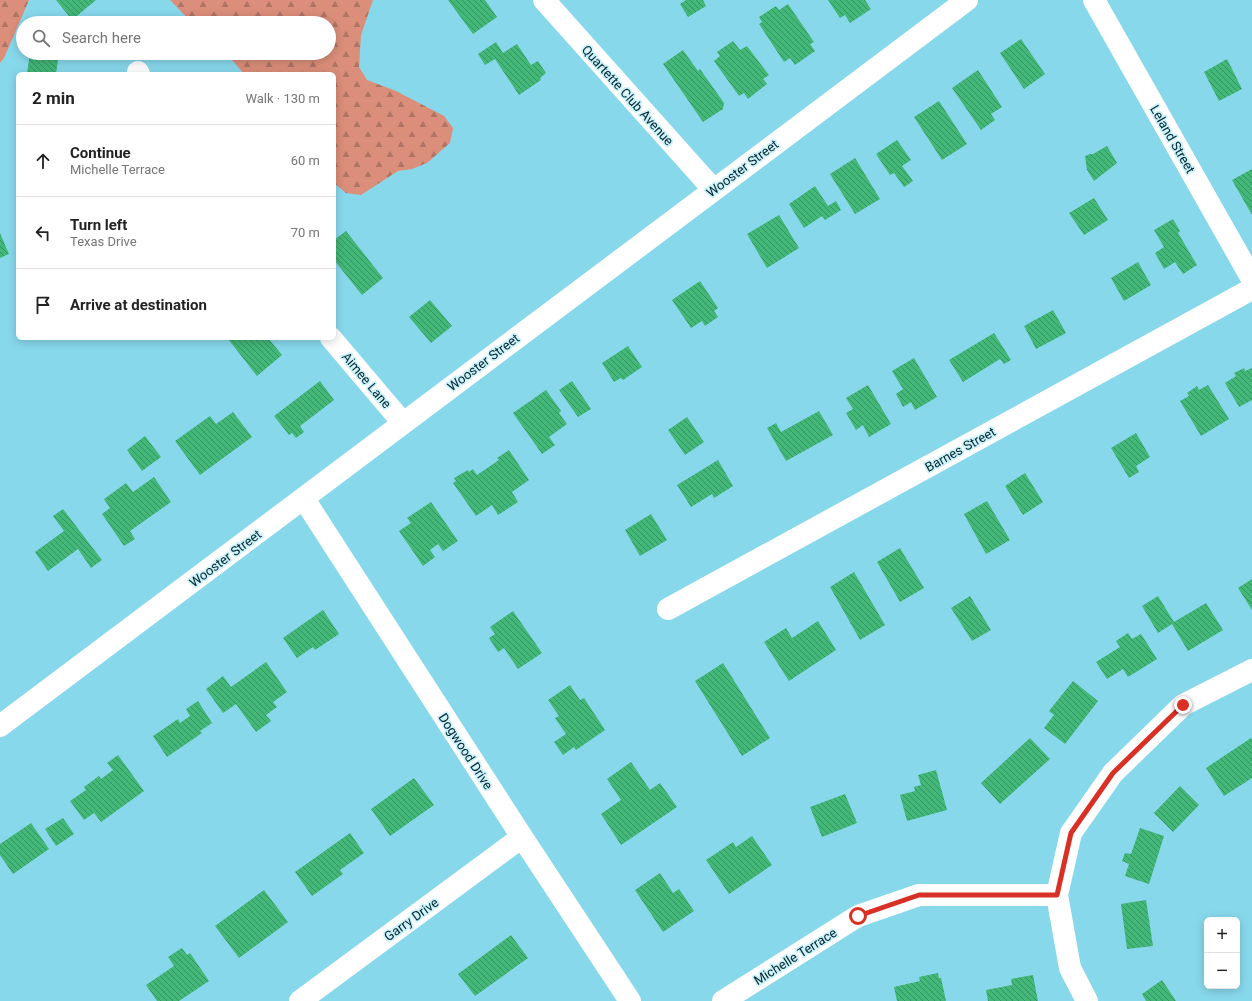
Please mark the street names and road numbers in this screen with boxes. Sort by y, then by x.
street label: Quartette Club Avenue [579,42,677,149]
street label: Leland Street [1147,103,1198,176]
street label: Wooster Street [703,137,781,200]
street label: Wooster Street [444,331,522,394]
street label: Aimee Lane [339,349,394,411]
street label: Barnes Street [923,424,998,475]
street label: Wooster Street [186,527,264,590]
street label: Dogwood Drive [435,710,496,792]
street label: Garry Drive [381,895,441,944]
street label: Michelle Terrace [751,925,840,988]

